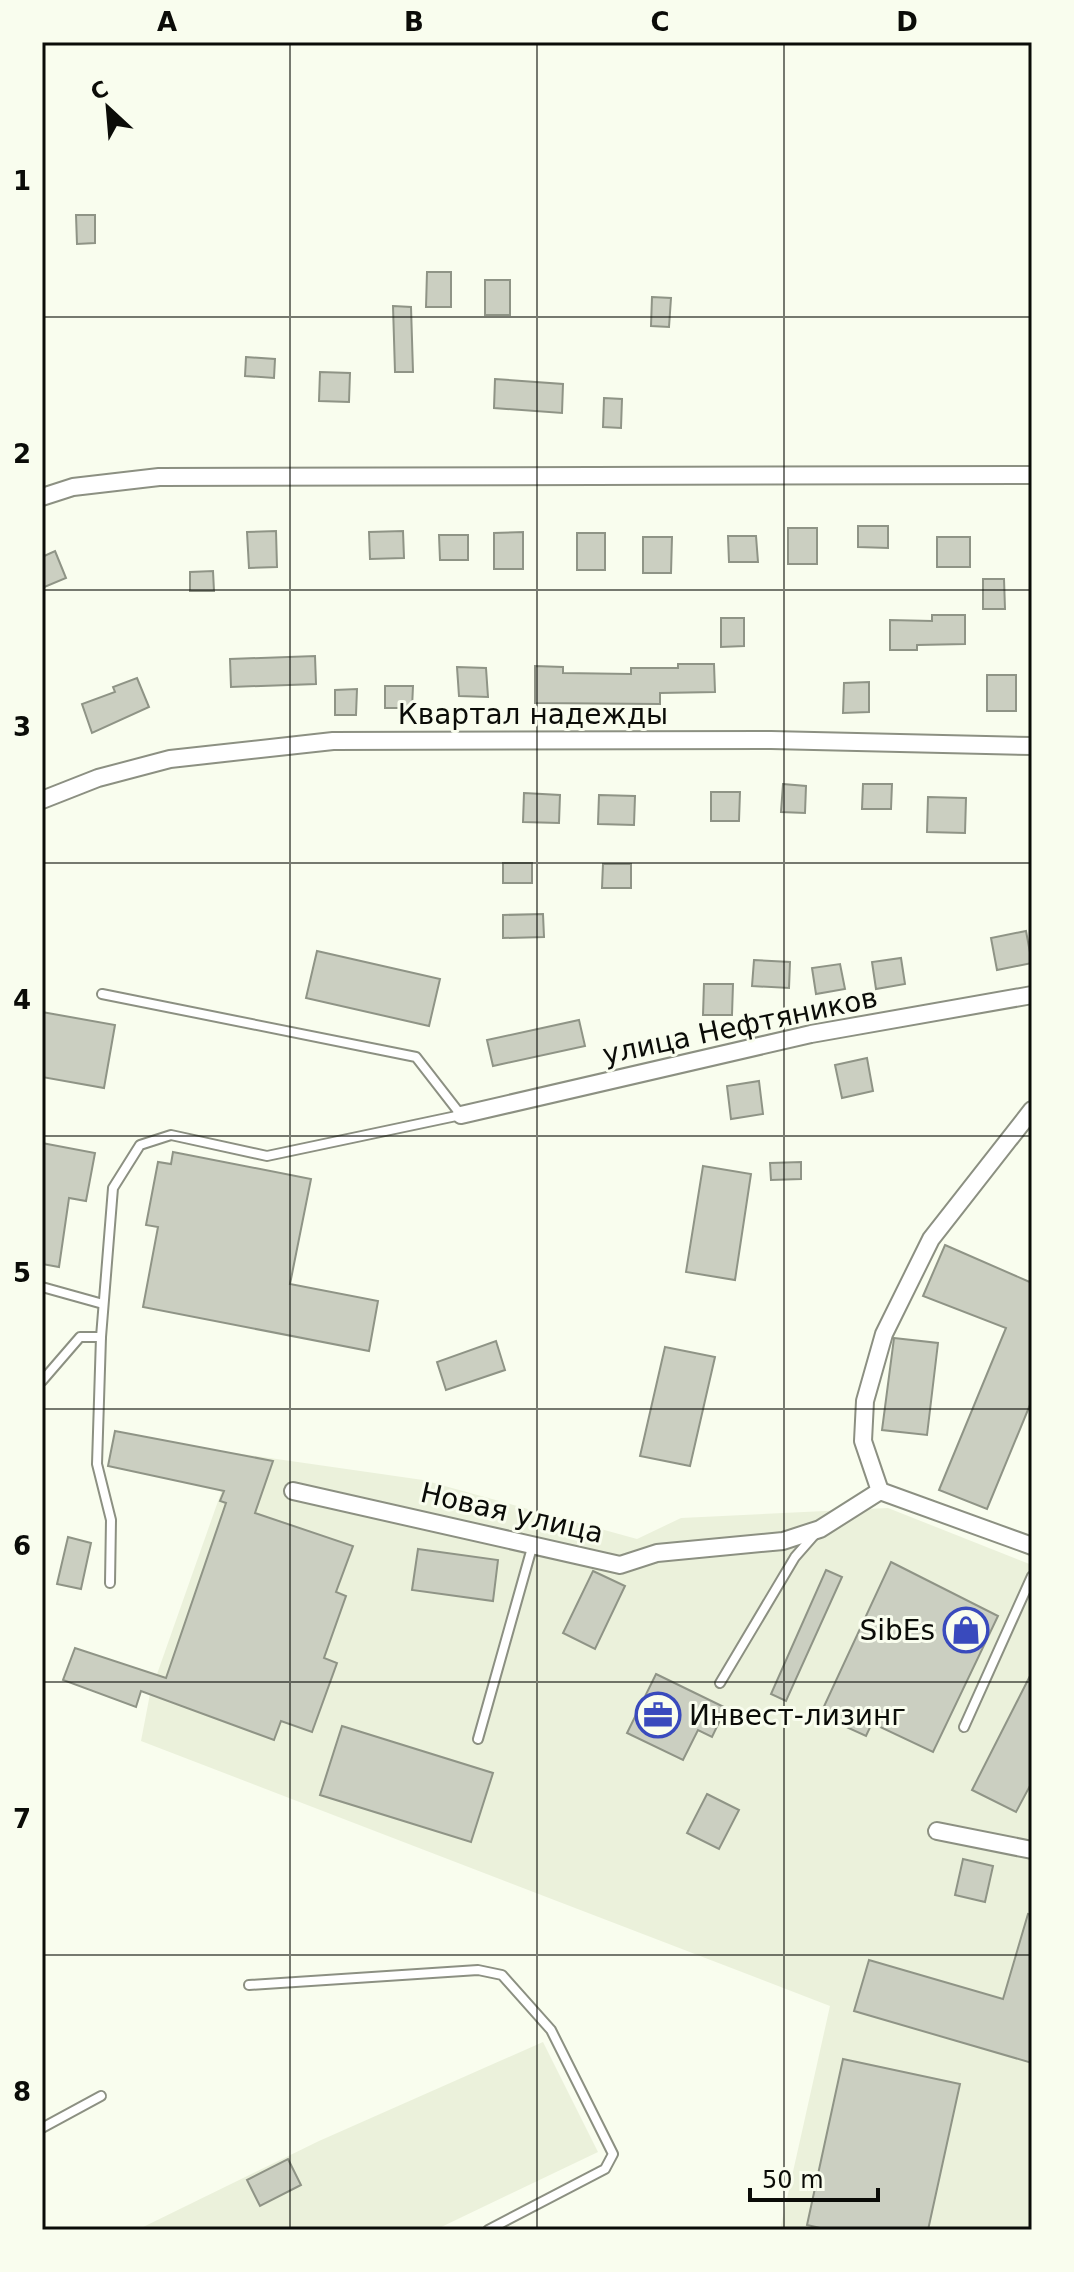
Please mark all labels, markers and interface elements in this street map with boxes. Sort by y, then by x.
text: A [157,7,177,37]
text: B [404,7,424,37]
text: C [650,7,670,37]
text: D [896,7,918,37]
north arrow [68,68,148,148]
text: С [87,76,112,105]
text: 1 [13,166,31,196]
text: 2 [13,439,31,469]
street label: Квартал надежды [398,698,668,731]
text: 3 [13,712,31,742]
street label: улица Нефтяников [600,981,880,1071]
text: 4 [13,985,31,1015]
text: 5 [13,1258,31,1288]
street label: Новая улица [417,1476,607,1550]
text: 6 [13,1531,31,1561]
shop icon: SibEs [942,1606,990,1654]
place label: SibEs [859,1614,935,1647]
office icon: Инвест-лизинг [634,1691,682,1739]
place label: Инвест-лизинг [689,1699,906,1732]
text: 7 [13,1804,31,1834]
text: 8 [13,2077,31,2107]
scale bar [750,2152,878,2202]
text: 50 m [762,2166,824,2194]

